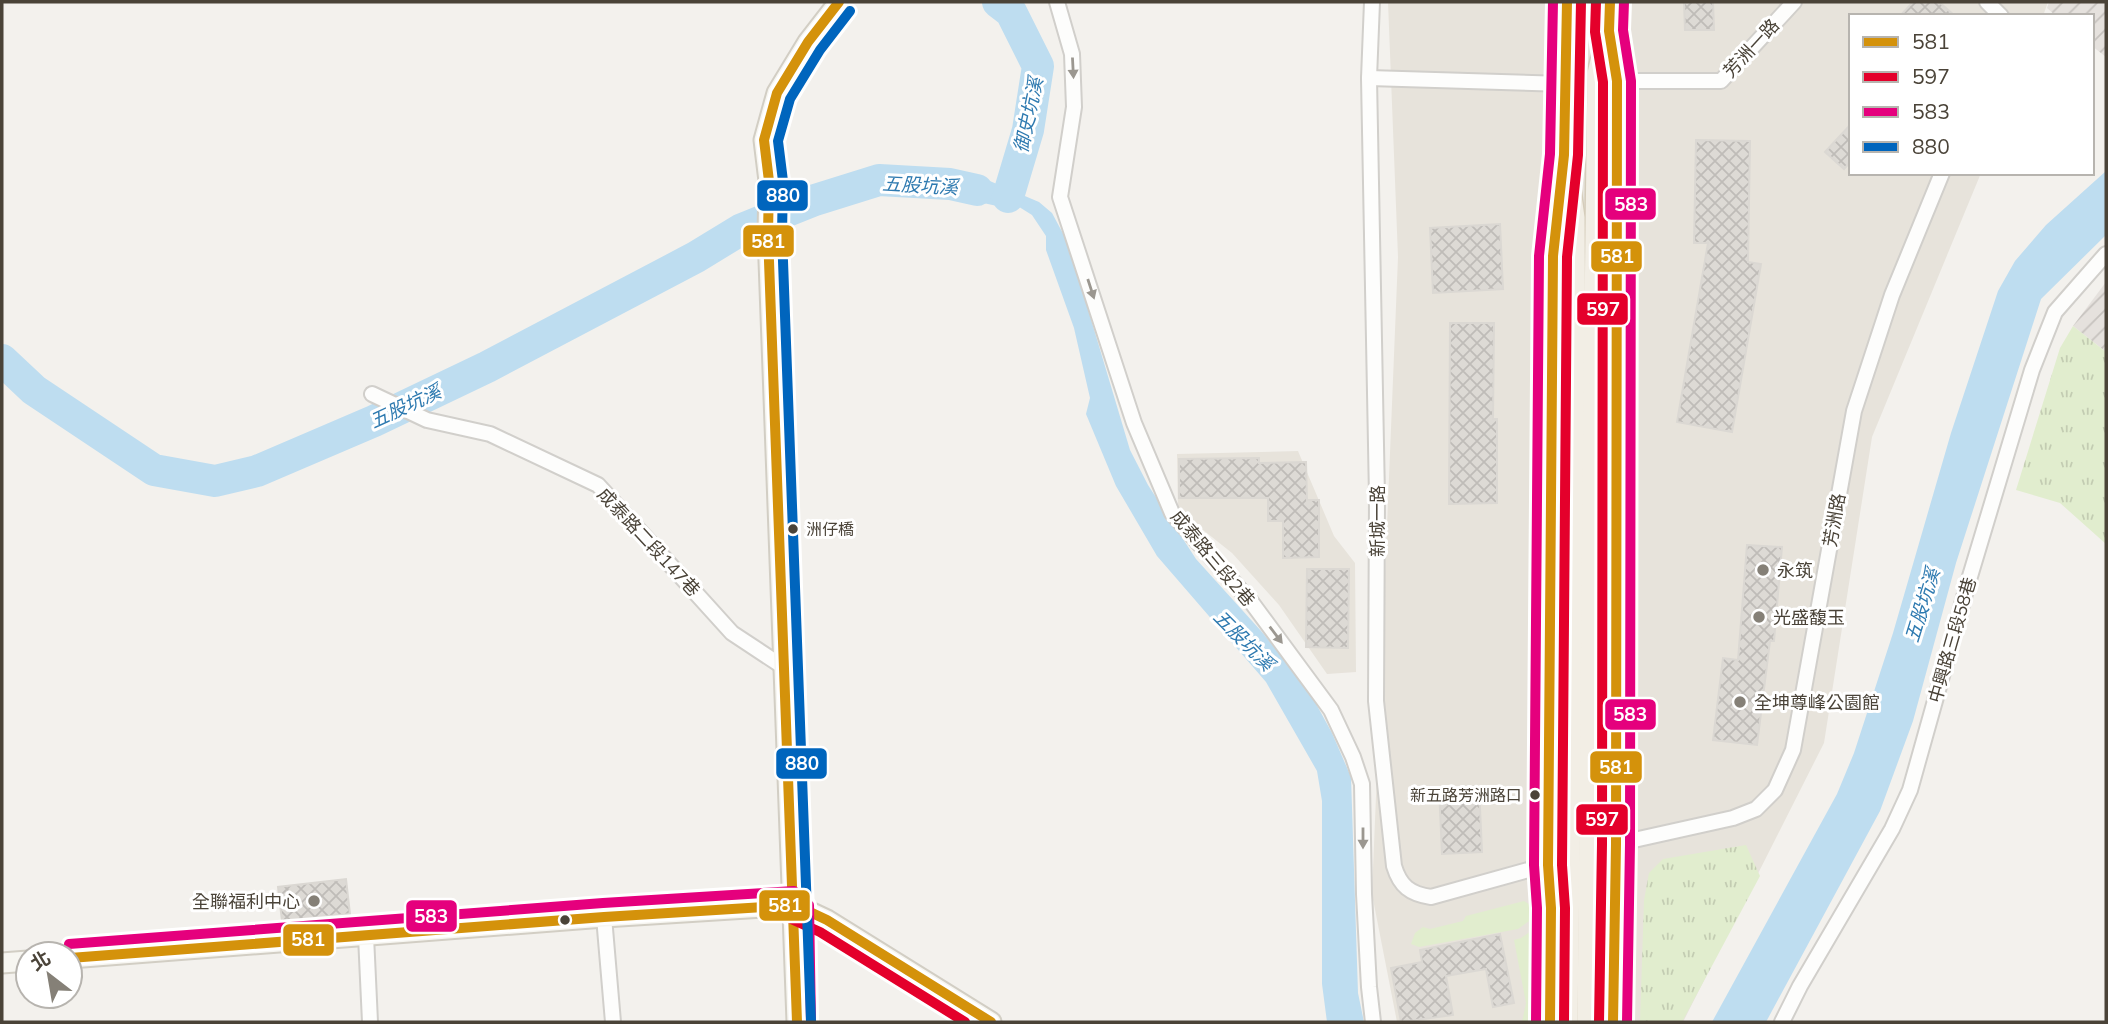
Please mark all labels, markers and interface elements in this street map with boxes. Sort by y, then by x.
street label: 芳洲一路 [1718,14,1784,82]
legend [1849,14,2094,175]
text: 581 [1912,28,1950,54]
one-way arrow [1067,57,1078,79]
text: 597 [1912,63,1950,89]
water label: 御史坑溪 [1008,72,1048,155]
text: 583 [1912,98,1950,124]
text: 880 [1912,133,1950,159]
water label: 五股坑溪 [881,171,962,199]
line badge: 880 [756,179,809,212]
text: 880 [766,183,800,207]
line badge: 583 [1604,187,1657,221]
text: 583 [1614,192,1648,216]
line badge: 581 [742,224,795,258]
text: 581 [751,229,785,253]
line badge: 581 [1590,240,1643,273]
text: 581 [1600,244,1634,268]
one-way arrow [1087,279,1097,300]
line badge: 597 [1576,292,1629,326]
text: 597 [1586,297,1620,321]
water label: 五股坑溪 [365,378,447,433]
street label: 成泰路二段147巷 [593,483,705,601]
street label: 新城一路 [1366,485,1389,557]
street label: 芳洲路 [1818,491,1850,549]
street label: 成泰路三段2巷 [1166,505,1260,611]
place label: 洲仔橋 [806,519,854,539]
marker: 洲仔橋 [786,522,800,536]
place label: 永筑 [1777,559,1813,582]
marker: 永筑 [1755,562,1771,578]
water label: 五股坑溪 [1899,562,1945,645]
street label: 中興路三段58巷 [1923,575,1981,705]
water label: 五股坑溪 [1209,605,1281,677]
place label: 光盛馥玉 [1773,606,1845,629]
marker: 光盛馥玉 [1751,609,1767,625]
one-way arrow [1269,626,1283,644]
place label: 全坤尊峰公園館 [1754,691,1880,714]
marker: 全坤尊峰公園館 [1732,694,1748,710]
line badge: 583 [1604,698,1657,731]
text: 583 [1613,702,1647,726]
line badge: 880 [775,747,828,780]
line badge: 581 [1589,750,1643,784]
text: 880 [785,751,819,775]
text: 581 [1599,755,1633,779]
place label: 新五路芳洲路口 [1410,785,1522,805]
marker: 新五路芳洲路口 [1528,788,1542,802]
line badge: 597 [1575,803,1629,836]
text: 597 [1585,807,1619,831]
one-way arrow [1357,828,1369,850]
line badge: 581 [758,889,811,922]
place label: 全聯福利中心 [192,890,300,913]
marker: 全聯福利中心 [306,893,322,909]
text: 581 [768,893,802,917]
line badge: 583 [405,899,458,933]
text: 583 [414,904,448,928]
unlabelled marker [558,913,572,927]
line badge: 581 [282,923,335,957]
text: 581 [291,927,325,951]
north arrow [14,940,84,1010]
text: 北 [26,945,55,976]

